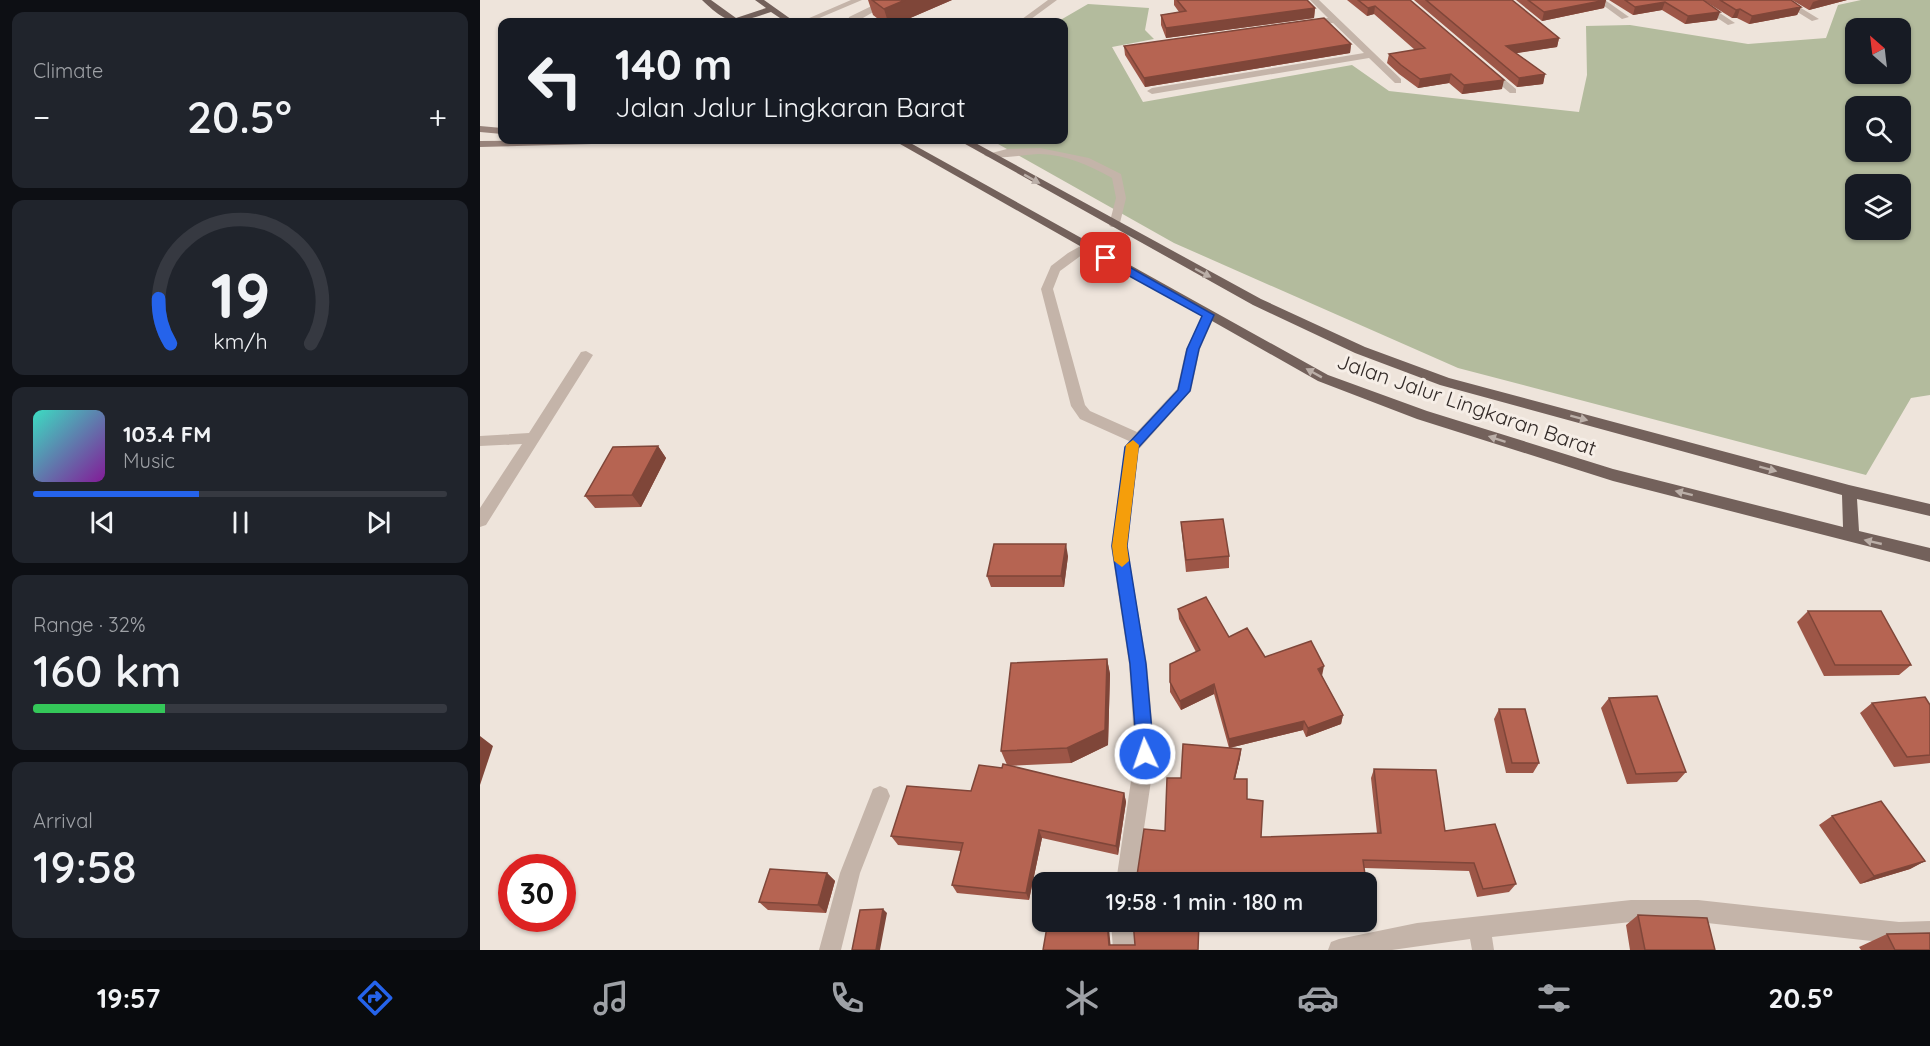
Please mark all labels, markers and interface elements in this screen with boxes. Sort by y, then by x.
north arrow [1845,18,1911,84]
map controls [1845,18,1911,240]
text: 140 m [615,38,732,91]
icon: left [516,42,594,120]
text: Climate [33,58,103,83]
text: 20.5° [187,88,292,144]
text: Jalan Jalur Lingkaran Barat [615,90,966,124]
text: − [33,96,50,137]
text: + [428,96,447,137]
button: search [1845,96,1911,162]
one-way arrow [1024,174,1041,184]
button: layers [1845,174,1911,240]
pin [1080,232,1131,283]
icon: arrive [1089,241,1122,274]
text: 19 [210,257,270,335]
one-way arrow [1195,267,1212,277]
text: km/h [213,329,267,355]
street label: Jalan Jalur Lingkaran Barat [1334,347,1600,461]
one-way arrow [1305,368,1322,378]
one-way arrow [1570,414,1589,424]
text: 103.4 FM [123,420,211,448]
one-way arrow [1488,433,1506,443]
text: Music [123,448,175,473]
one-way arrow [1759,465,1777,475]
one-way arrow [1675,488,1693,498]
icon: previous [86,506,119,539]
icon: pause [224,506,257,539]
icon: next [362,506,395,539]
one-way arrow [1864,536,1882,546]
text: Range · 32% [33,612,145,637]
text: 160 km [33,642,181,698]
position arrow [1113,722,1177,786]
text: Arrival [33,808,93,833]
text: 19:58 [33,838,137,894]
speed limit sign: 30 [498,854,576,932]
text: 19:58 · 1 min · 180 m [1106,888,1303,916]
icon: directions [354,977,396,1019]
icon: music [590,977,632,1019]
icon: phone [826,977,868,1019]
icon: climate [1061,977,1103,1019]
icon: car [1297,977,1339,1019]
icon: filters [1533,977,1575,1019]
text: 19:57 [97,981,160,1015]
text: 20.5° [1768,981,1833,1015]

